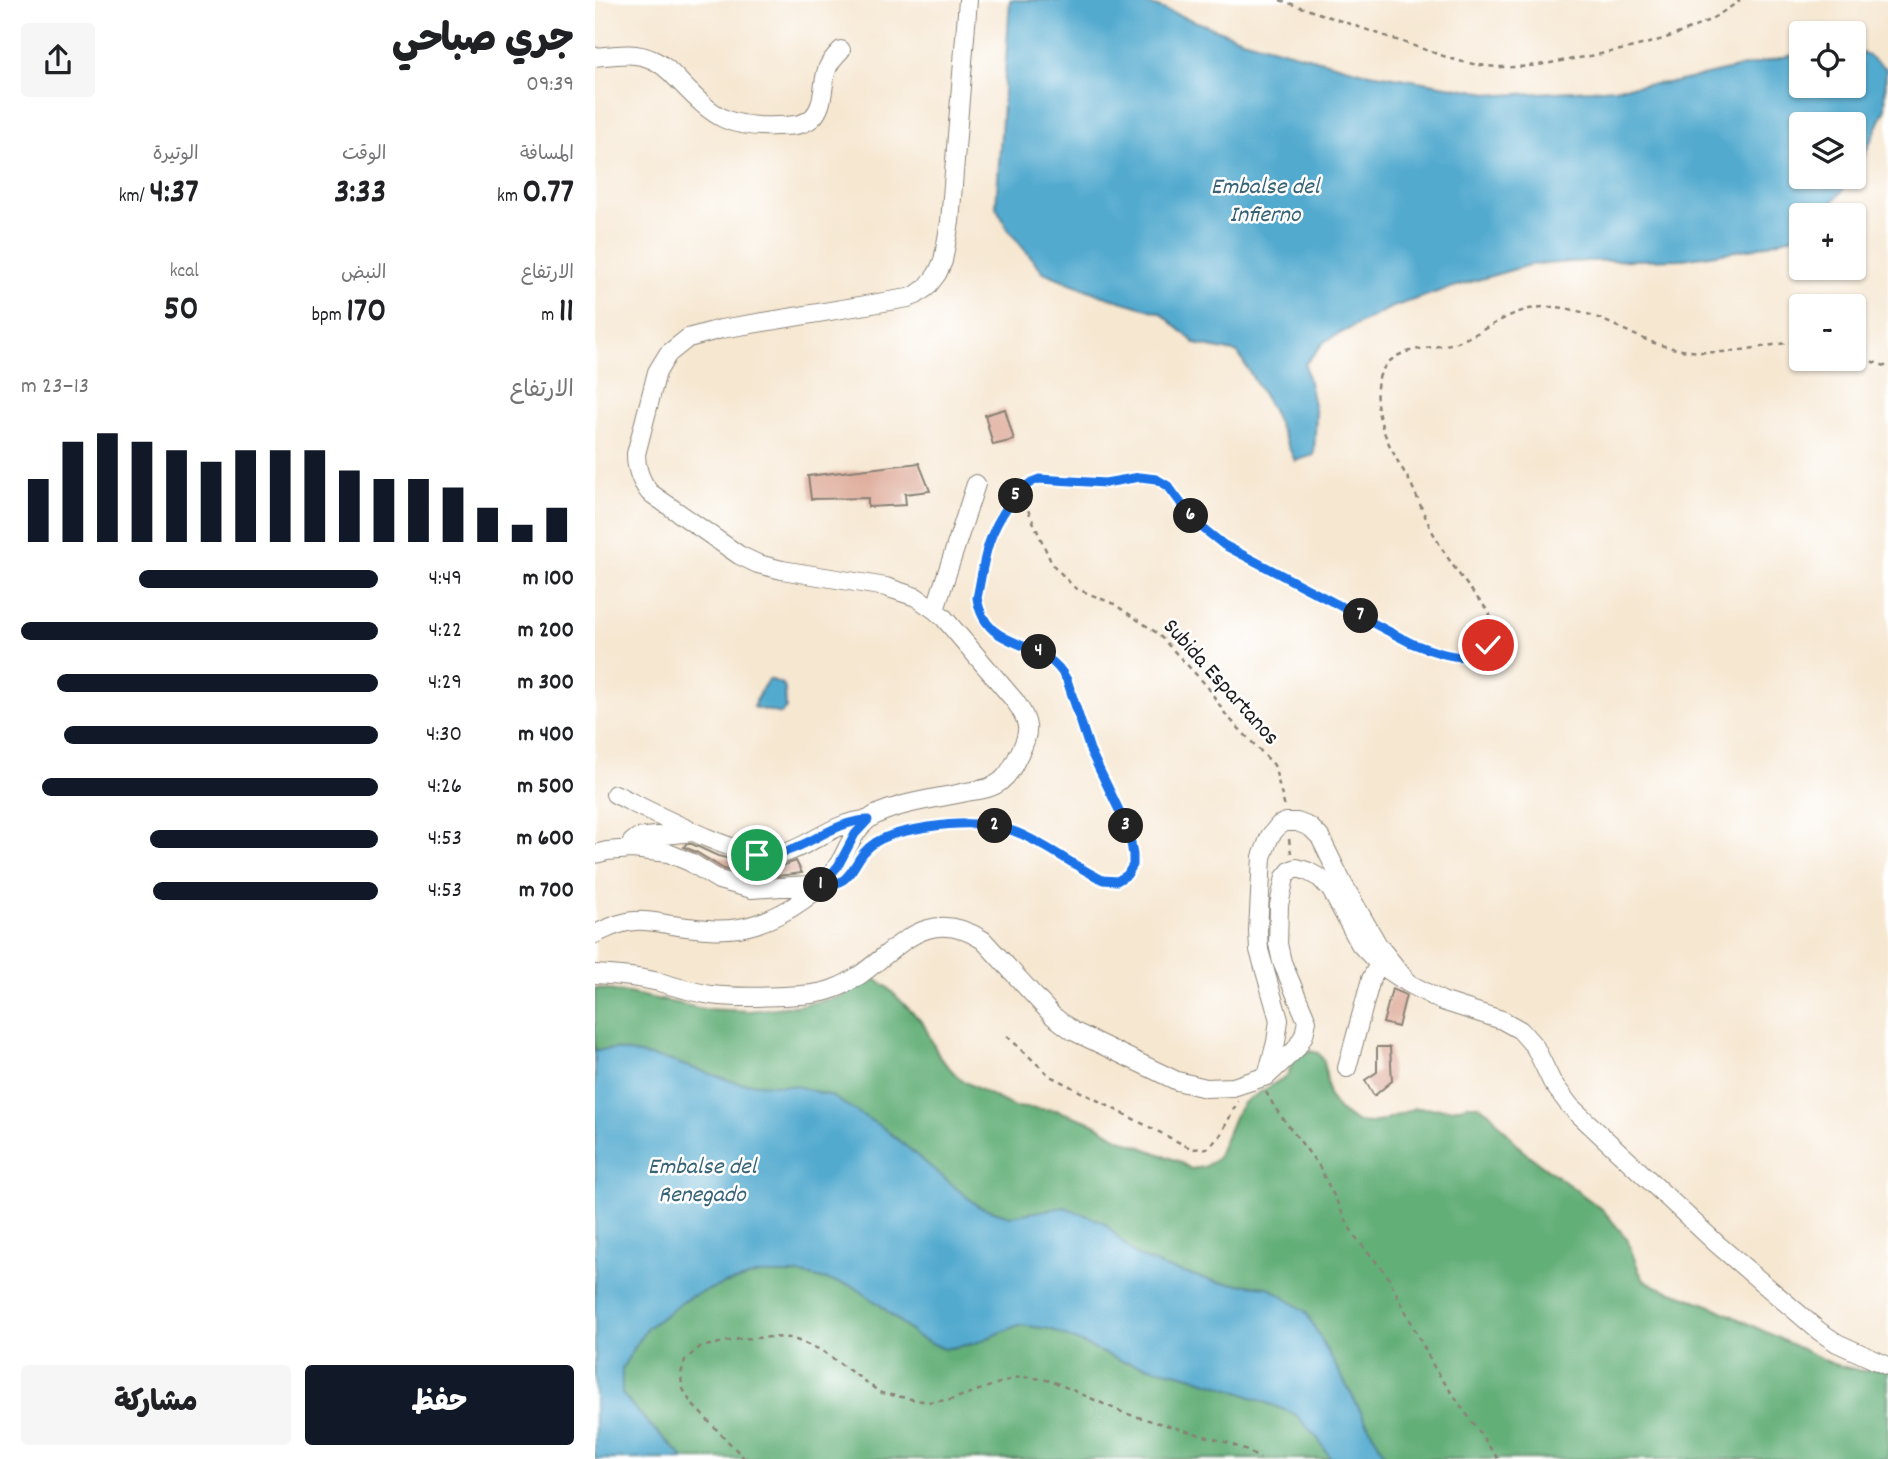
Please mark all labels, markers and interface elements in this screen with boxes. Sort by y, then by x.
text: جري صباحي [392,15,574,70]
map controls [1789,21,1866,371]
button: locate [1789,21,1866,98]
button: share [21,23,95,97]
text: 09:39 [526,69,574,102]
button: layers [1789,112,1866,189]
text: الوتيرة [153,142,199,169]
text: الوقت [342,142,386,169]
text: المسافة [520,142,574,169]
text: 4:37 [149,169,199,219]
text: 3:33 [334,169,386,219]
text: 0.77 [522,169,574,219]
water label: Embalse del Infierno [1211,171,1322,233]
text: /km [119,184,149,211]
text: km [497,184,522,211]
button: + [1789,203,1866,280]
text: kcal [170,259,199,286]
text: النبض [341,261,386,288]
text: الارتفاع [521,261,574,288]
text: 50 [163,286,199,336]
text: 170 [346,288,386,338]
text: 11 [559,288,574,338]
button: − [1789,294,1866,371]
text: bpm [312,303,346,330]
text: m [541,303,559,330]
text: 13–23 m [21,371,89,404]
text: الارتفاع [510,375,574,408]
pin: 5 [999,478,1033,514]
text: 5 [1011,482,1020,509]
pin: 6 [1173,498,1209,534]
text: 6 [1186,502,1195,529]
text: 4:49 [429,563,462,596]
text: 100 m [523,563,574,596]
pin: 7 [1343,598,1379,634]
text: 7 [1357,602,1364,629]
street label: Subida Espartanos [1154,612,1286,754]
text: 4:22 [429,615,462,648]
text: 200 m [518,615,574,648]
pin [1458,615,1518,675]
icon: check [1469,626,1507,664]
pin: 4 [1021,634,1057,670]
text: 4 [1035,638,1042,665]
text: 4:29 [428,667,462,700]
text: 300 m [518,667,574,700]
text: 4:30 [426,719,462,752]
text: 400 m [518,719,574,752]
text: 4:26 [427,771,462,804]
text: 500 m [517,771,574,804]
pin: 2 [977,808,1013,844]
pin: 3 [1109,808,1143,844]
text: 2 [990,812,999,839]
text: 3 [1121,812,1130,839]
text: 4:53 [428,823,462,856]
text: 600 m [517,823,574,856]
pin [727,825,787,885]
icon: arrive [738,836,776,874]
pin: 1 [803,868,839,903]
text: 1 [818,871,823,898]
text: 4:53 [428,875,462,908]
text: 700 m [519,875,574,908]
water label: Embalse del Renegado [648,1151,759,1213]
button: مشاركة [21,1365,291,1445]
button: حفظ [305,1365,574,1445]

